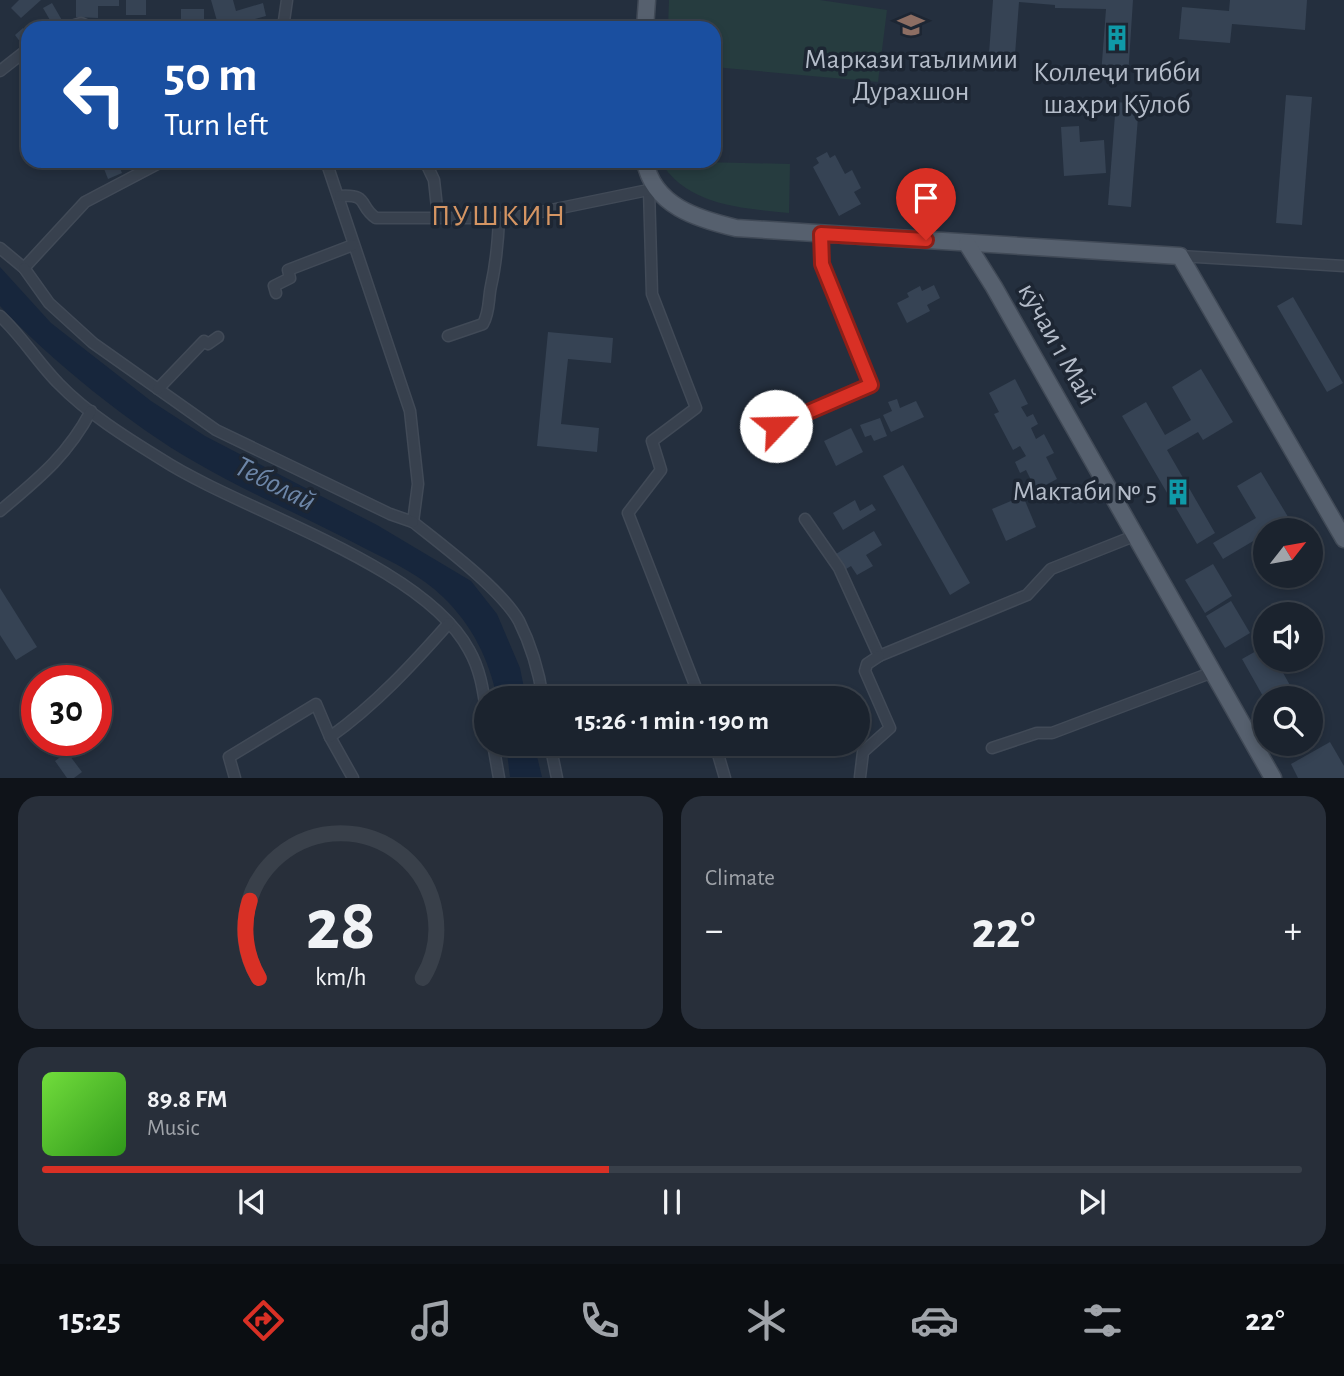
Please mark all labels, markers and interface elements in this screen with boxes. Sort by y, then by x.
school or university icon: Маркази таълимии Дурахшон [896,10,926,40]
building icon: Коллеҷи тибби шаҳри Кӯлоб [1102,23,1132,53]
place label: Маркази таълимии Дурахшон [804,46,1018,106]
icon: left [49,49,140,140]
text: 50 m [164,51,258,100]
place label: Коллеҷи тибби шаҳри Кӯлоб [1033,59,1201,119]
text: Turn left [164,109,268,141]
pin [896,168,956,240]
icon: arrive [907,179,945,217]
district label: ПУШКИН [431,201,567,231]
street label: кӯчаи 1 Май [1012,279,1102,409]
position arrow [739,389,813,463]
water label: Теболай [230,451,320,517]
building icon: Мактаби № 5 [1163,477,1193,507]
place label: Мактаби № 5 [1012,478,1157,506]
north arrow [1253,518,1323,588]
map controls [1253,518,1323,756]
button: sound [1253,602,1323,672]
speed limit sign: 30 [21,665,112,756]
button: search [1253,686,1323,756]
text: 15:26 · 1 min · 190 m [575,708,769,734]
text: Climate [705,867,775,890]
text: 28 [305,891,376,964]
text: 22° [971,905,1036,957]
text: − [705,912,723,950]
text: + [1284,912,1302,950]
text: km/h [315,965,366,990]
text: 89.8 FM [147,1086,227,1112]
text: Music [147,1117,199,1140]
icon: previous [233,1183,271,1221]
icon: pause [653,1183,691,1221]
icon: next [1073,1183,1111,1221]
icon: directions [239,1296,288,1345]
icon: music [407,1296,456,1345]
icon: phone [575,1296,624,1345]
icon: climate [742,1296,791,1345]
icon: car [910,1296,959,1345]
icon: filters [1078,1296,1127,1345]
text: 15:25 [59,1304,121,1336]
text: 22° [1245,1304,1285,1336]

